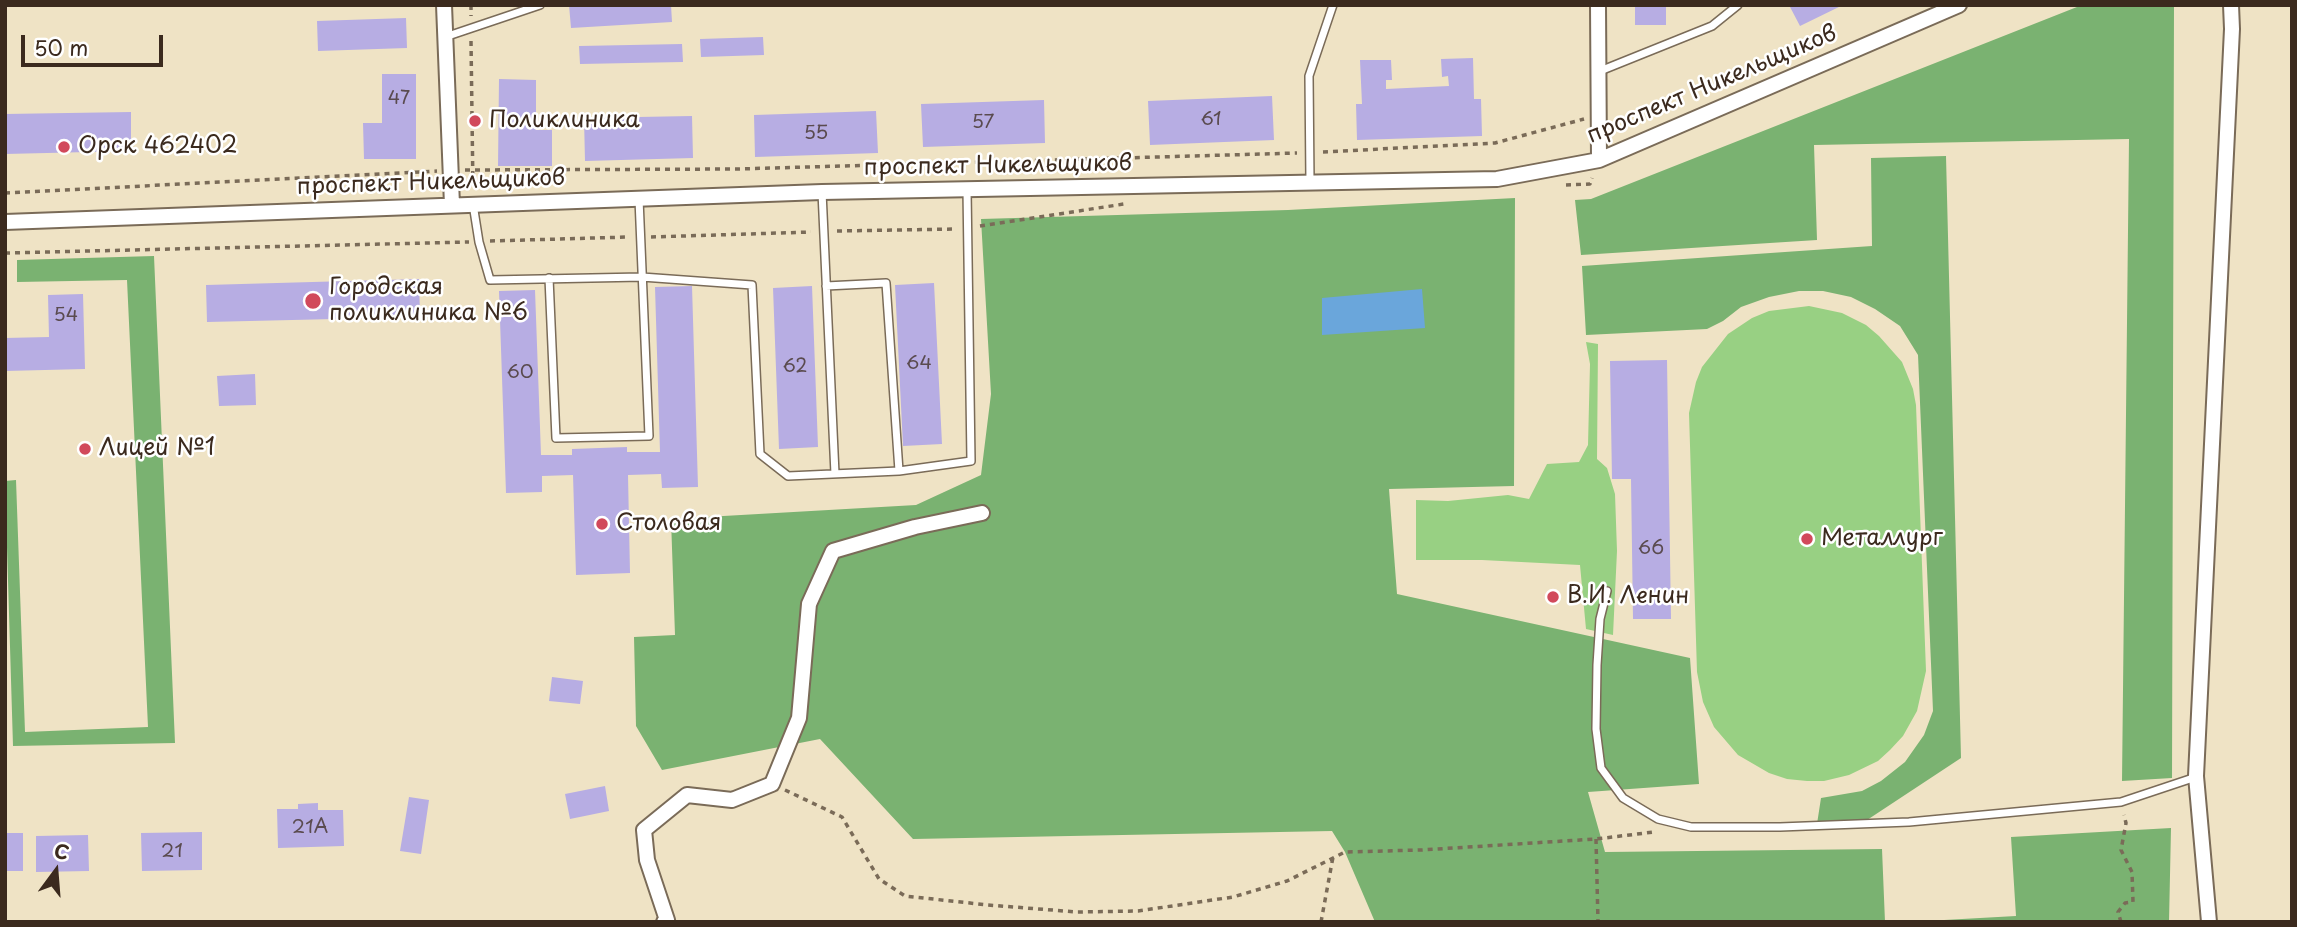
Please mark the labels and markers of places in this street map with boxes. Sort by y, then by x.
place label: Поликлиника [489,107,640,135]
marker: Поликлиника [467,113,483,129]
place label: Орск 462402 [78,133,237,161]
marker: Орск 462402 [56,139,72,155]
place label: Городская поликлиника №6 [329,274,528,328]
marker: Городская поликлиника №6 [303,291,323,311]
place label: Лицей №1 [99,435,215,463]
marker: Лицей №1 [77,441,93,457]
place label: Столовая [616,510,722,538]
marker: Столовая [594,516,610,532]
place label: Металлург [1821,525,1943,553]
marker: Металлург [1799,531,1815,547]
place label: В.И. Ленин [1567,583,1689,611]
marker: В.И. Ленин [1545,589,1561,605]

